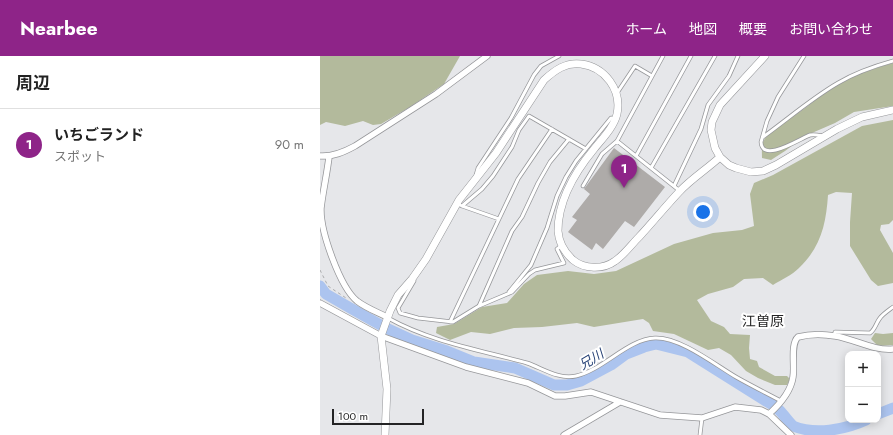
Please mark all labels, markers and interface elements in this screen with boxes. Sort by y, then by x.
text: Nearbee [20,15,98,42]
text: ホーム [625,19,667,39]
text: 地図 [689,19,717,39]
text: 概要 [739,19,767,39]
text: お問い合わせ [789,19,873,39]
text: 周辺 [16,71,50,95]
text: いちごランド [54,124,144,146]
text: 1 [26,135,32,154]
text: 90 m [275,135,304,154]
text: スポット [54,147,106,166]
pin: 1 [611,155,637,188]
your location [693,202,713,222]
district label: 江曽原 [742,311,784,331]
water label: 兄川 [575,344,609,374]
map controls [845,351,881,423]
button: + [845,351,881,387]
button: − [845,387,881,423]
scale bar [332,407,424,426]
text: 100 m [338,408,368,424]

